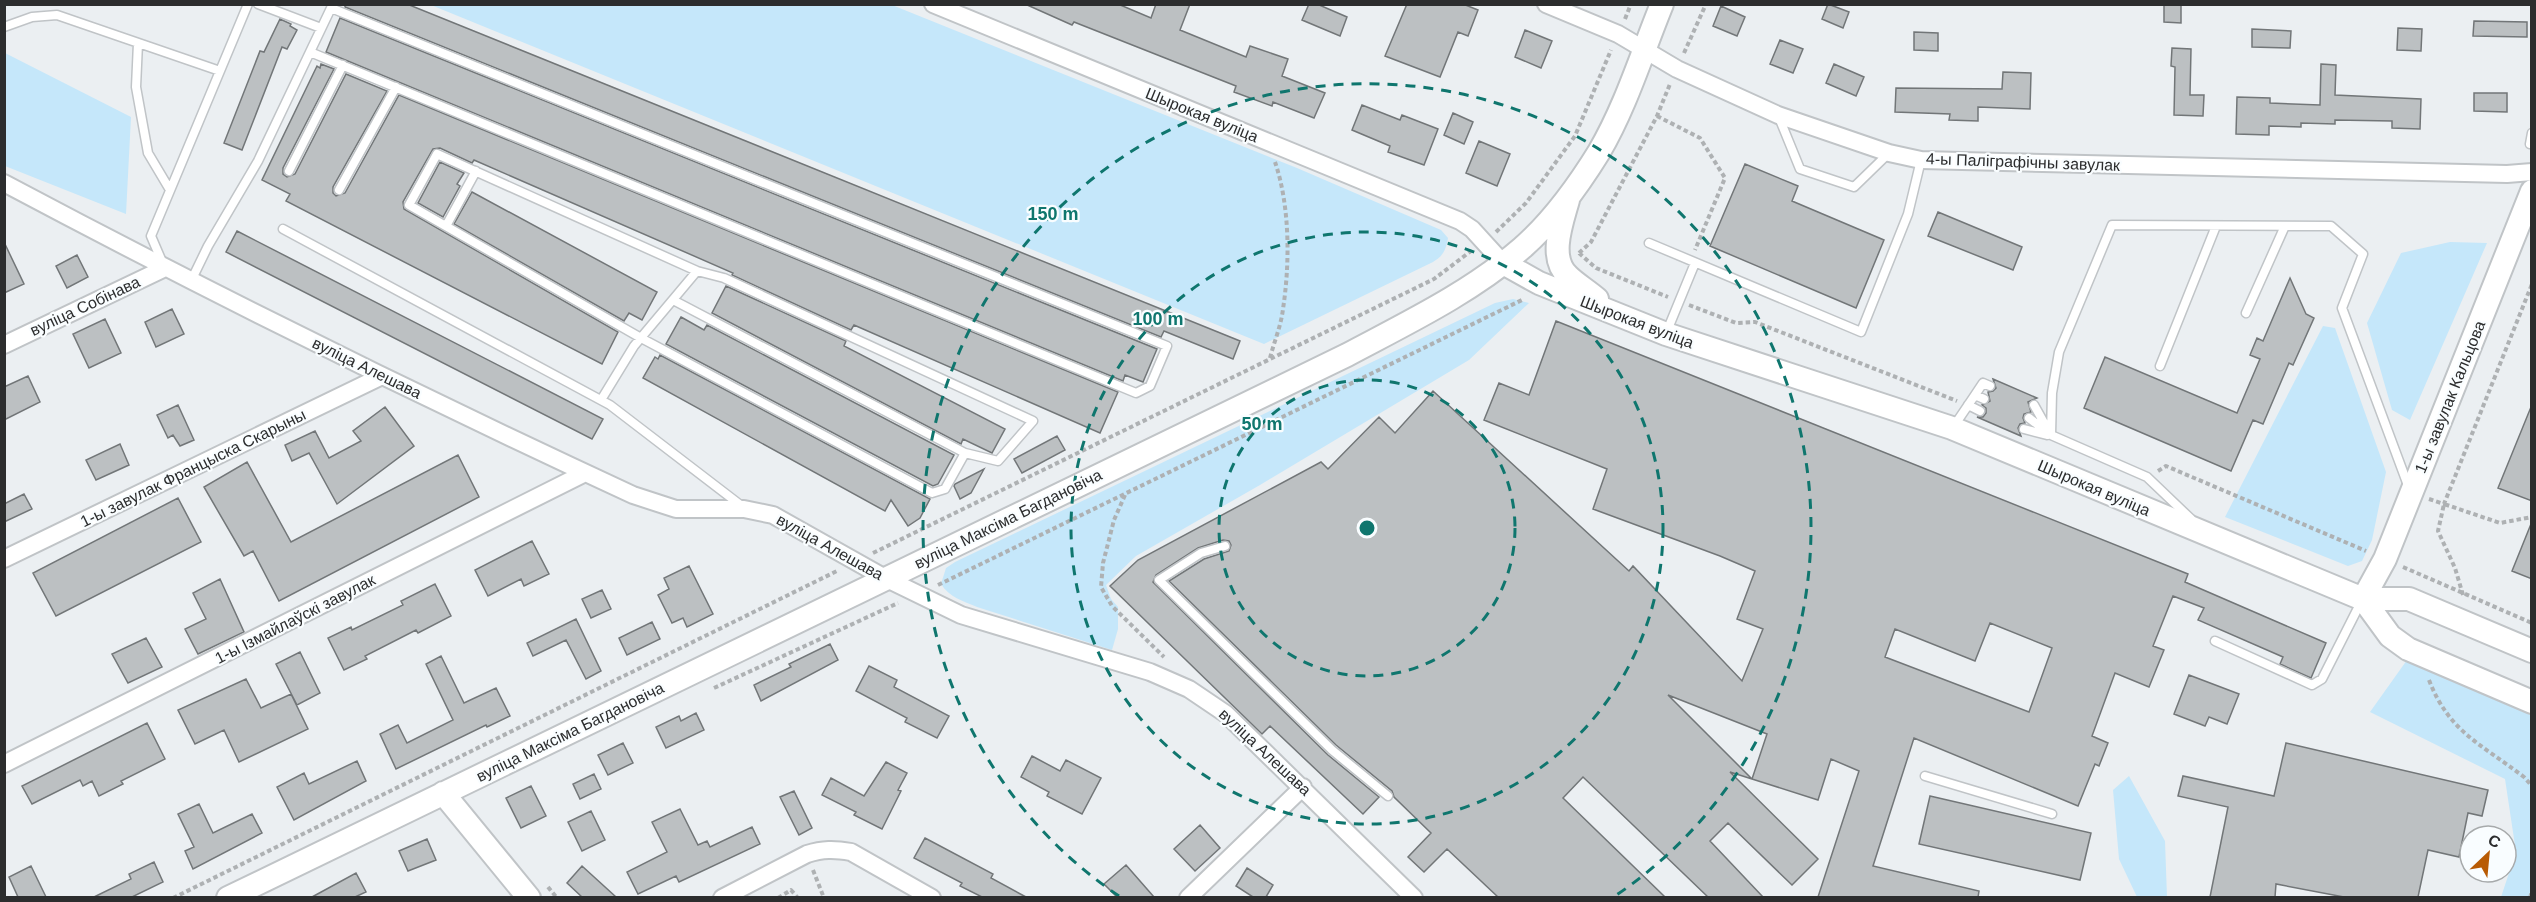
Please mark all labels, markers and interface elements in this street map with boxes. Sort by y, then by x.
street label: Шырокая вуліца [1143,85,1261,145]
street label: 4-ы Паліграфічны завулак [1926,150,2121,174]
text: 150 m [1027,204,1079,224]
street label: вуліца Собінава [27,273,143,339]
street label: Шырокая вуліца [1578,293,1696,351]
text: 100 m [1132,309,1184,329]
street label: 1-ы завулак Кальцова [2412,318,2488,476]
street label: вуліца Алешава [310,334,424,402]
street label: 1-ы завулак Францыска Скарыны [78,406,308,530]
text: 50 m [1241,414,1283,434]
street label: Шырокая вуліца [2035,457,2153,519]
street label: вуліца Максіма Багдановіча [911,466,1105,572]
street label: вуліца Алешава [774,511,886,583]
centre of rings [1357,518,1377,538]
street label: 1-ы Ізмайлаўскі завулак [212,571,379,667]
street label: вуліца Максіма Багдановіча [473,679,667,785]
street label: вуліца Алешава [1216,705,1314,799]
north arrow [2458,824,2518,884]
text: С [2485,831,2504,851]

